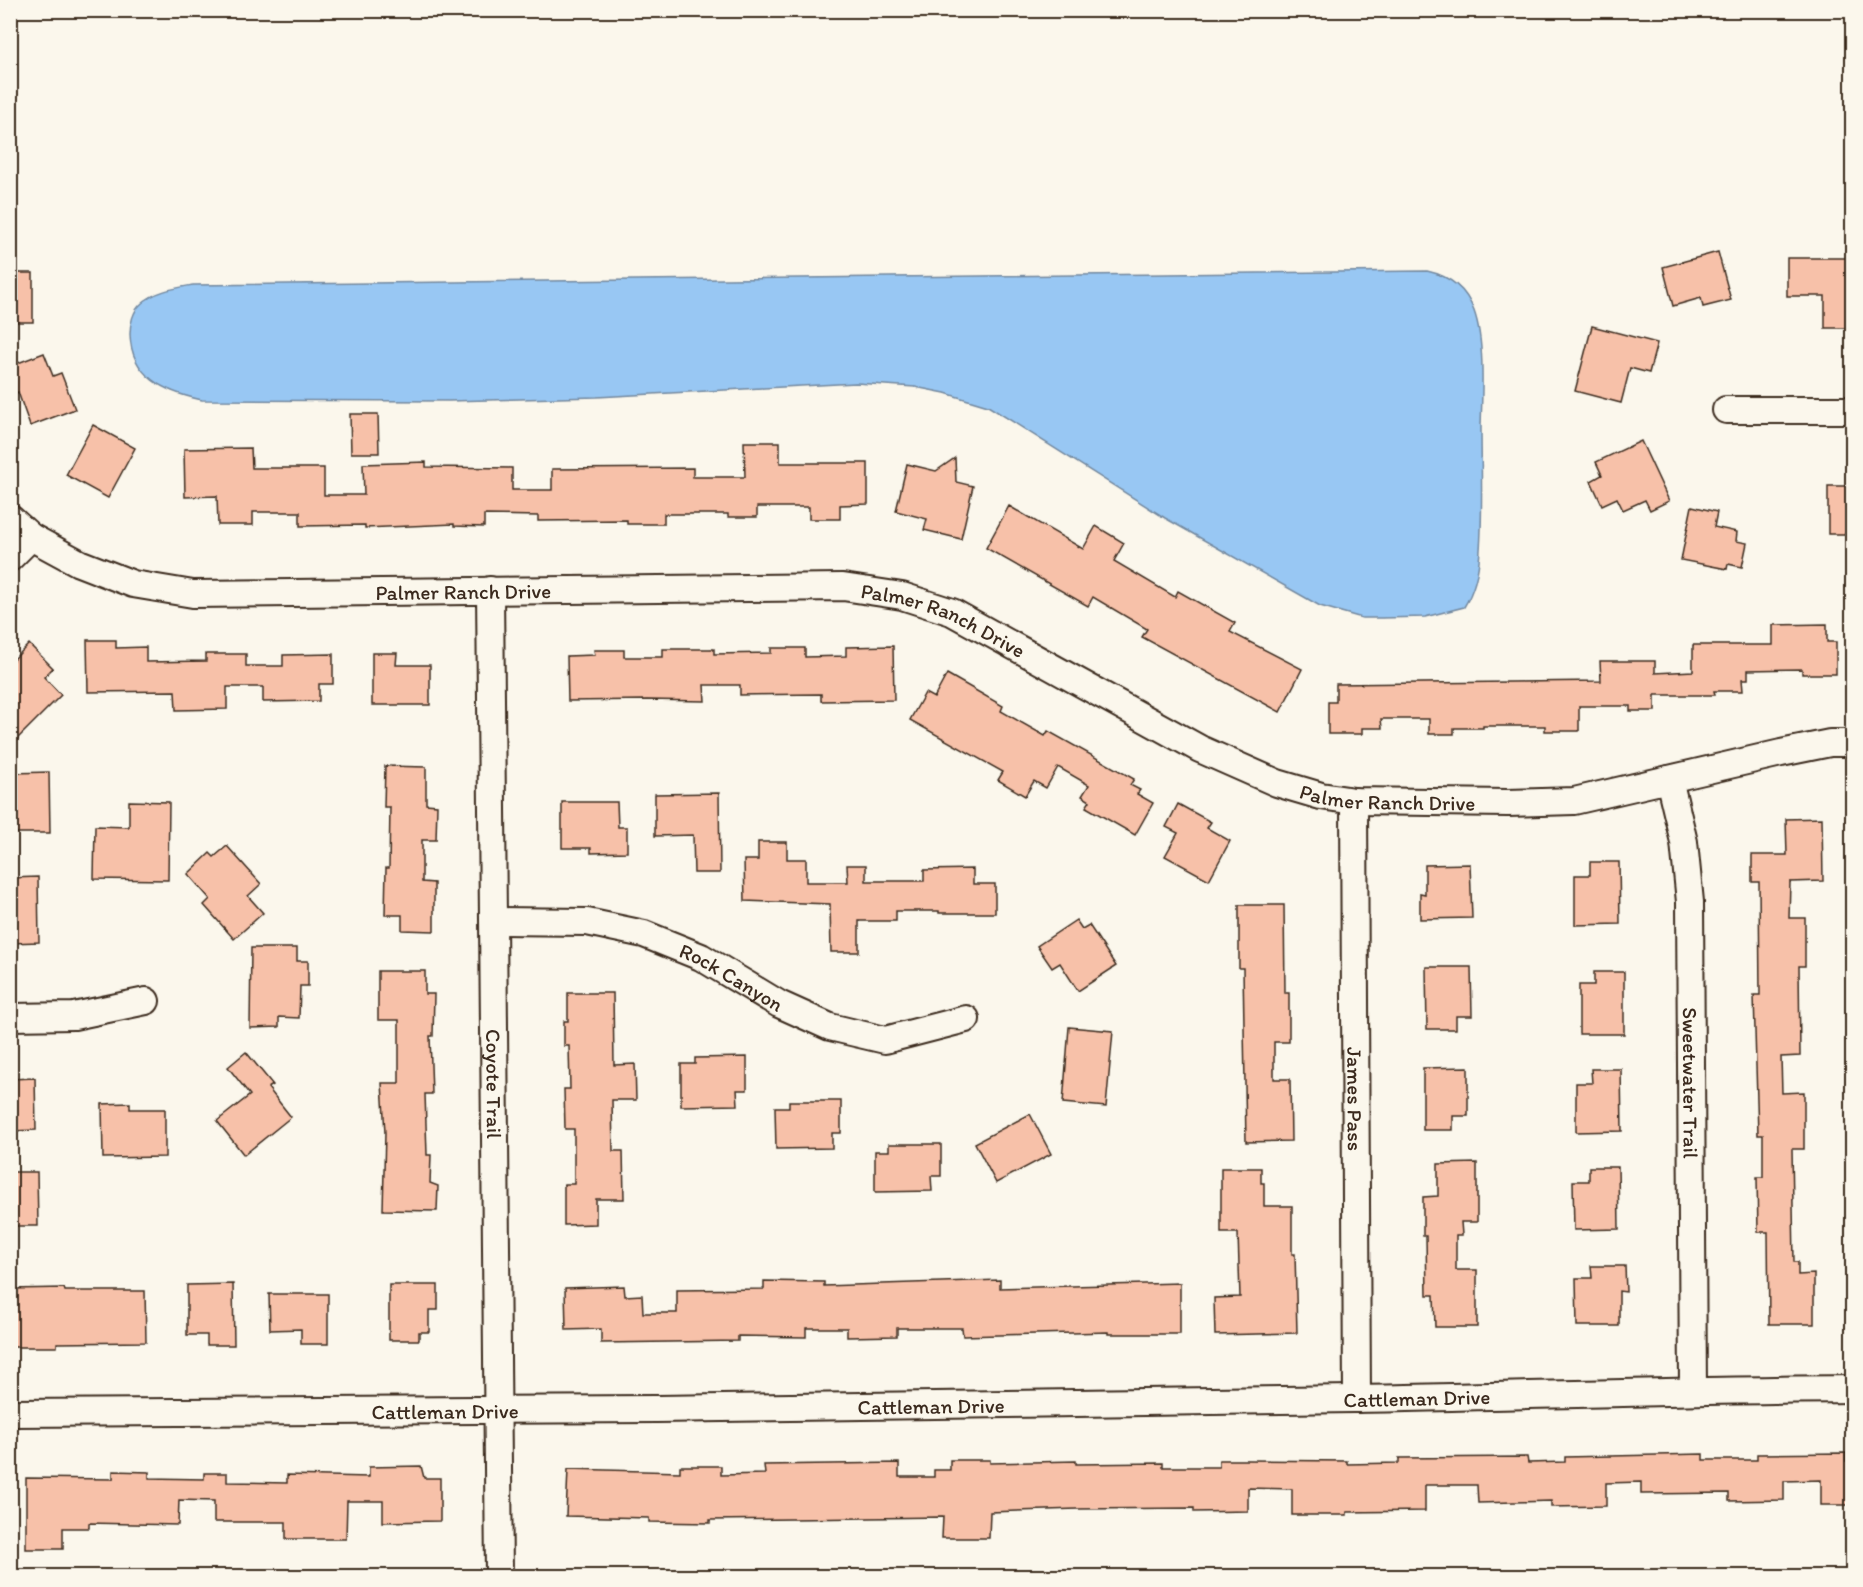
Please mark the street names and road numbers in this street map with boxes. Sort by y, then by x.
street label: Palmer Ranch Drive [859,577,1030,663]
street label: Palmer Ranch Drive [375,578,551,605]
street label: Palmer Ranch Drive [1297,778,1475,815]
street label: Rock Canyon [676,937,788,1016]
street label: Sweetwater Trail [1678,1007,1704,1159]
street label: Coyote Trail [482,1029,508,1139]
street label: James Pass [1343,1047,1368,1151]
street label: Cattleman Drive [1343,1384,1491,1412]
street label: Cattleman Drive [857,1392,1005,1419]
street label: Cattleman Drive [371,1398,519,1424]

